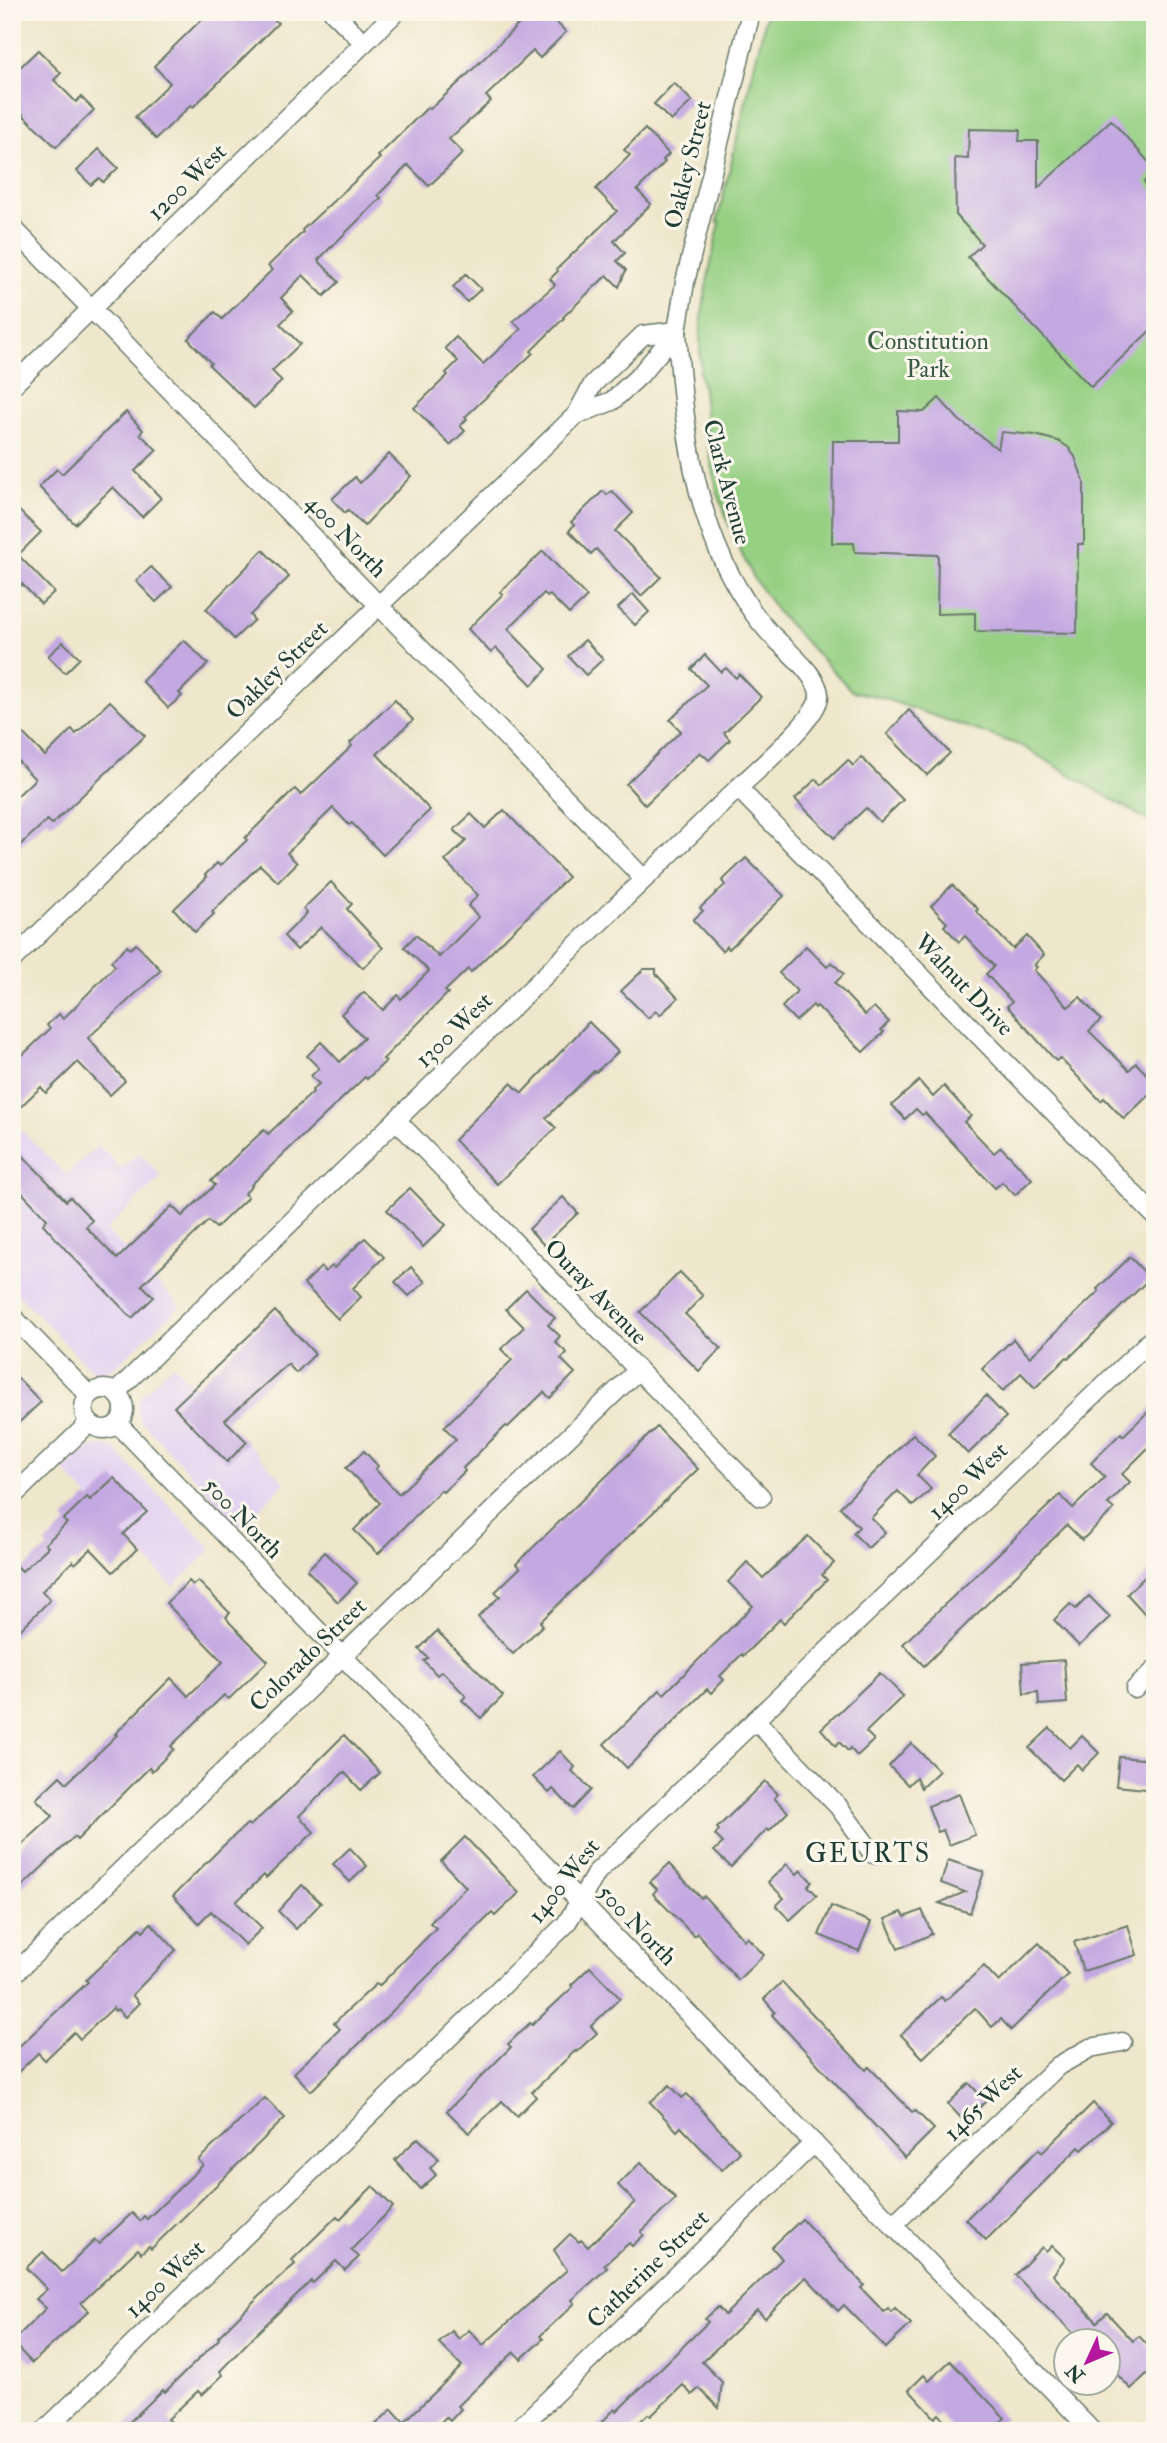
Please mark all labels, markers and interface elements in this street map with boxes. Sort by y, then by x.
street label: Oakley Street [657,98,719,232]
street label: 1200 West [141,136,233,227]
park label: Constitution Park [867,326,989,385]
street label: Clark Avenue [695,416,759,548]
street label: 400 North [299,488,394,585]
street label: Oakley Street [219,613,335,726]
street label: Walnut Drive [907,927,1021,1043]
street label: 1300 West [409,985,499,1074]
street label: Ouray Avenue [538,1232,654,1352]
street label: 1400 West [921,1435,1015,1527]
street label: 500 North [196,1471,290,1566]
street label: Colorado Street [243,1591,373,1719]
street label: 1400 West [521,1832,607,1930]
district label: GEURTS [805,1838,931,1870]
street label: 500 North [590,1878,684,1973]
street label: 1465 West [937,2058,1029,2148]
street label: Catherine Street [580,2203,716,2335]
street label: 1400 West [118,2233,212,2325]
north arrow [1052,2328,1122,2398]
text: N [1060,2358,1091,2388]

